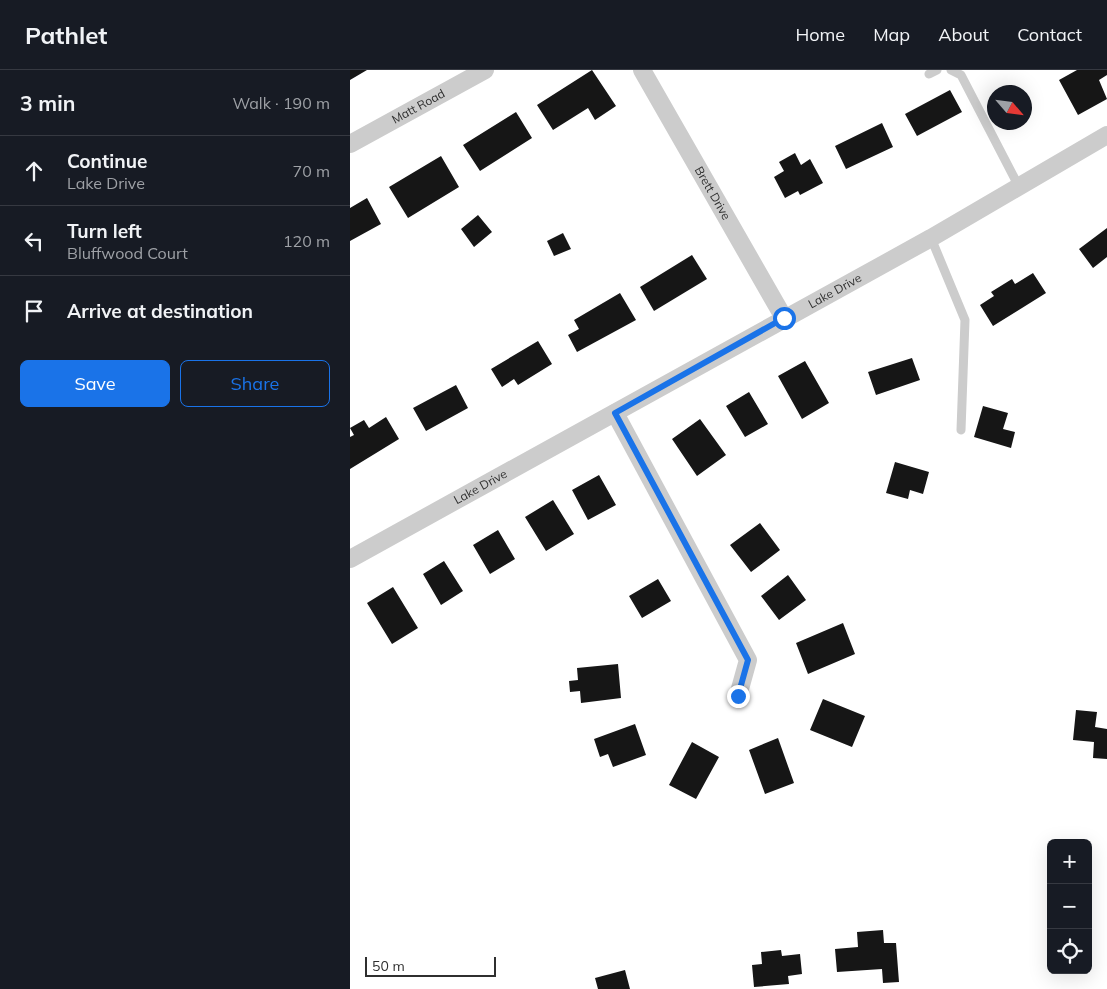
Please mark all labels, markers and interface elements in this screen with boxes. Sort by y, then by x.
text: Pathlet [25,20,107,50]
text: Home [795,23,845,46]
text: Map [873,23,910,46]
text: About [938,23,989,46]
text: Contact [1017,23,1082,46]
street label: Matt Road [389,85,447,127]
north arrow [987,85,1032,130]
text: 3 min [20,90,75,116]
text: Walk · 190 m [232,93,330,113]
text: Continue [67,149,147,173]
icon: ahead [20,157,48,185]
text: 70 m [293,161,330,181]
street label: Brett Drive [692,163,734,222]
text: Lake Drive [67,173,145,193]
text: Turn left [67,219,142,243]
icon: left [20,227,48,255]
text: 120 m [283,231,330,251]
text: Bluffwood Court [67,243,188,263]
street label: Lake Drive [805,270,864,311]
icon: arrive [20,297,48,325]
text: Arrive at destination [67,299,253,323]
route start [773,307,796,330]
button: Save [20,360,170,407]
button: Share [180,360,330,407]
street label: Lake Drive [451,466,509,507]
route end [727,685,750,708]
map controls [1047,839,1092,974]
button: + [1047,839,1092,884]
button: − [1047,884,1092,929]
button: locate [1047,929,1092,974]
scale bar [365,954,496,977]
text: 50 m [372,957,405,975]

